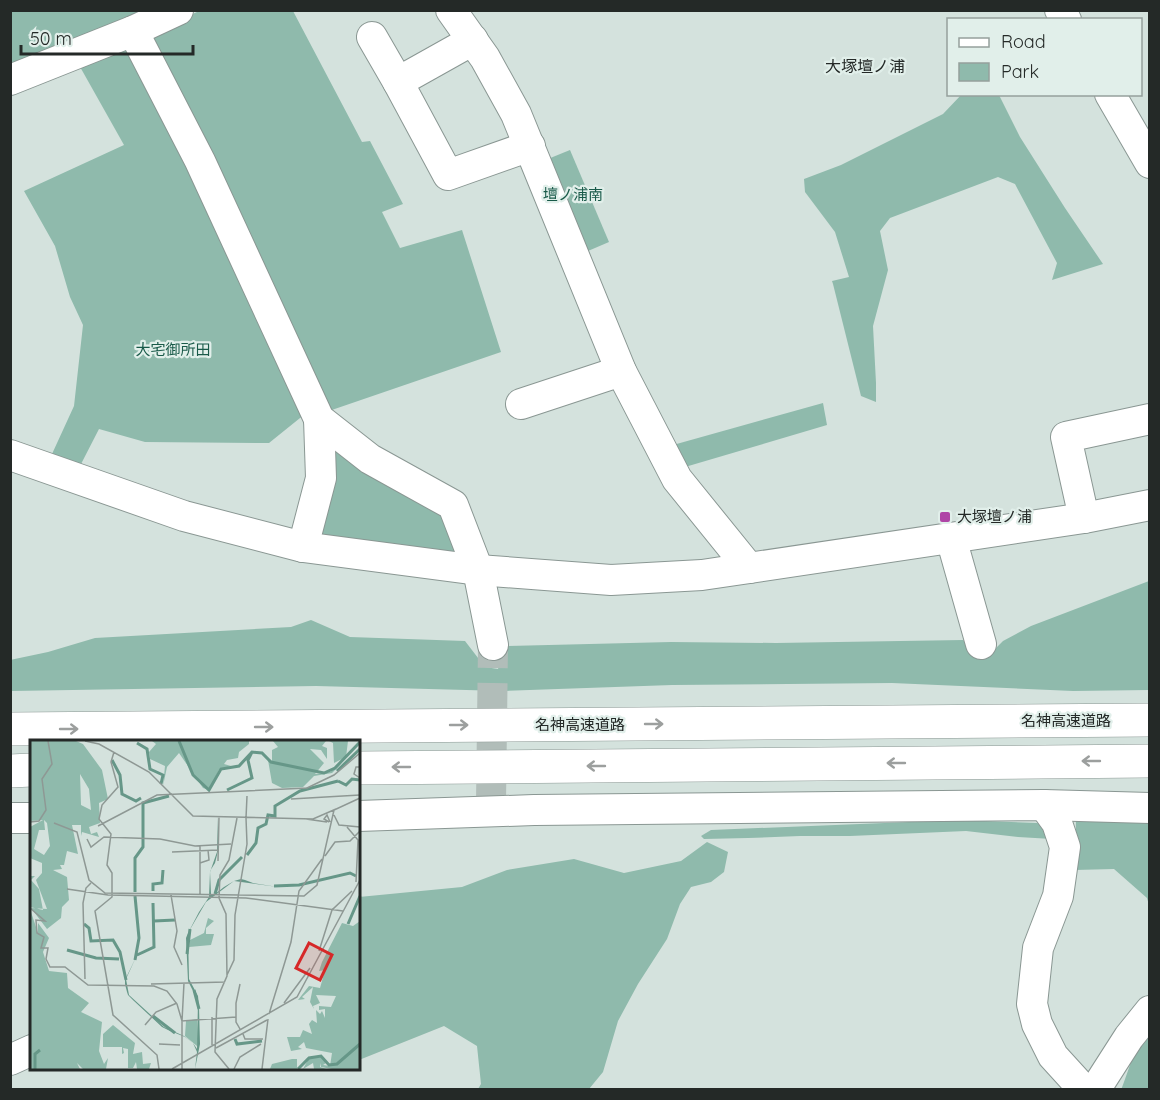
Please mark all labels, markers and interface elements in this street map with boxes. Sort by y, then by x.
scale bar [21,18,194,56]
legend [947,18,1142,96]
text: 50 m [30,27,72,50]
text: Road [1001,30,1046,53]
district label: 大塚壇ノ浦 [825,56,905,76]
text: Park [1001,60,1039,83]
park label: 壇ノ浦南 [543,185,603,204]
park label: 大宅御所田 [135,340,211,359]
place label: 大塚壇ノ浦 [957,507,1032,526]
marker: 大塚壇ノ浦 [938,510,952,524]
street label: 名神高速道路 [1021,711,1111,730]
street label: 名神高速道路 [535,715,625,734]
one-way arrow [643,718,663,730]
one-way arrow [448,720,468,731]
one-way arrow [253,721,273,733]
one-way arrow [58,723,78,734]
inset map [30,740,360,1070]
one-way arrow [1082,756,1102,767]
one-way arrow [887,757,907,769]
one-way arrow [587,760,607,772]
one-way arrow [392,761,412,773]

